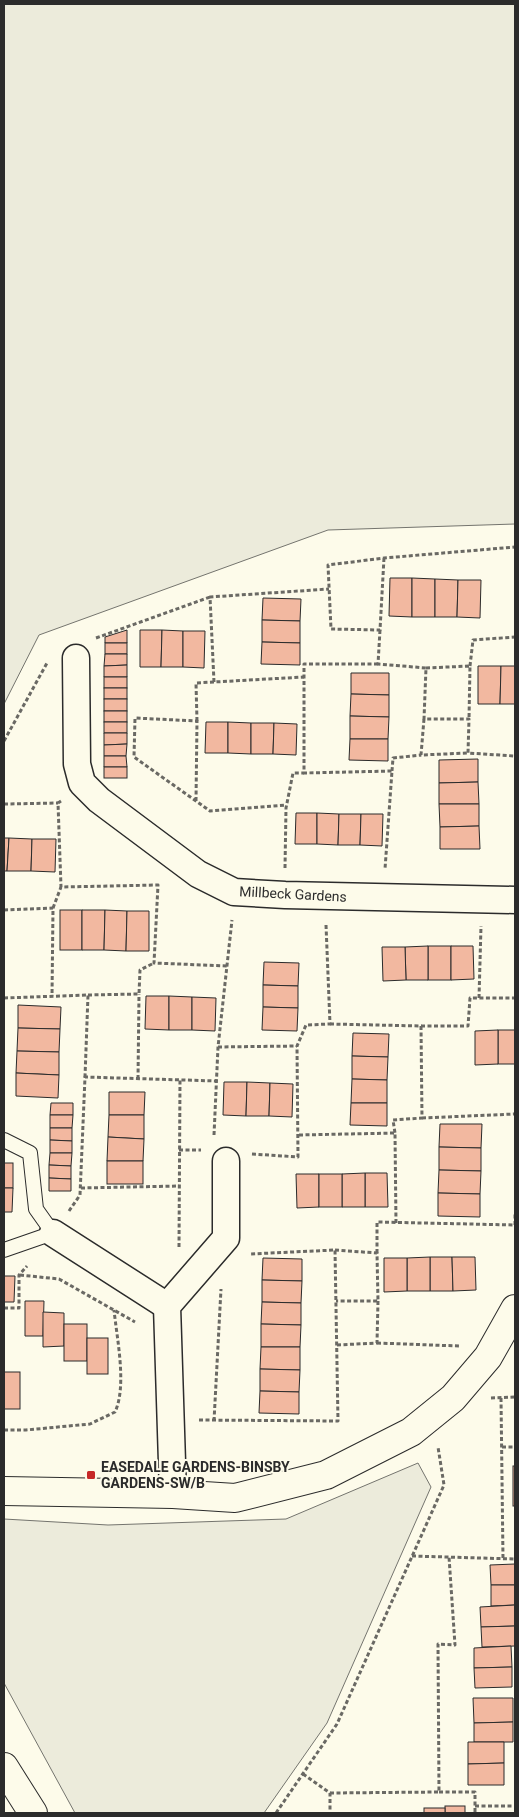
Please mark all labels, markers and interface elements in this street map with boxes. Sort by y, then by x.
street label: Millbeck Gardens [239,883,347,905]
place label: EASEDALE GARDENS-BINSBY GARDENS-SW/B [101,1459,290,1491]
marker: EASEDALE GARDENS-BINSBY GARDENS-SW/B [85,1469,97,1481]

